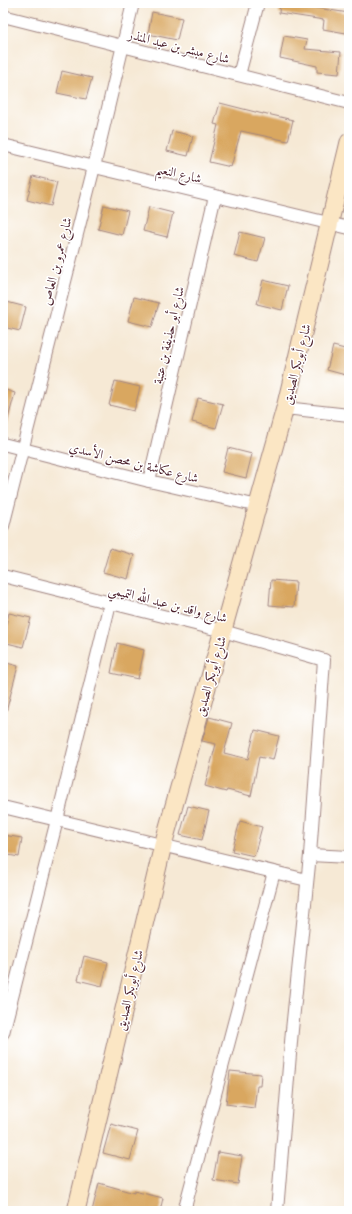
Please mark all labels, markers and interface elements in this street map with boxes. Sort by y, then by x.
street label: شارع مبشر بن عبد المنذر [124,25,231,70]
street label: شارع النعيم [153,160,203,192]
street label: شارع عمرو بن العاص [37,215,79,308]
street label: شارع أبو حذيفة بن عتبة [149,285,191,386]
street label: شارع أبوبكر الصديق [278,322,318,407]
street label: شارع عكاشة بن محصن الأسدي [67,438,200,490]
street label: شارع واقد بن عبد الله التميمي [106,579,229,630]
street label: شارع أبوبكر الصديق [191,634,233,719]
street label: شارع أبوبكر الصديق [112,948,150,1033]

